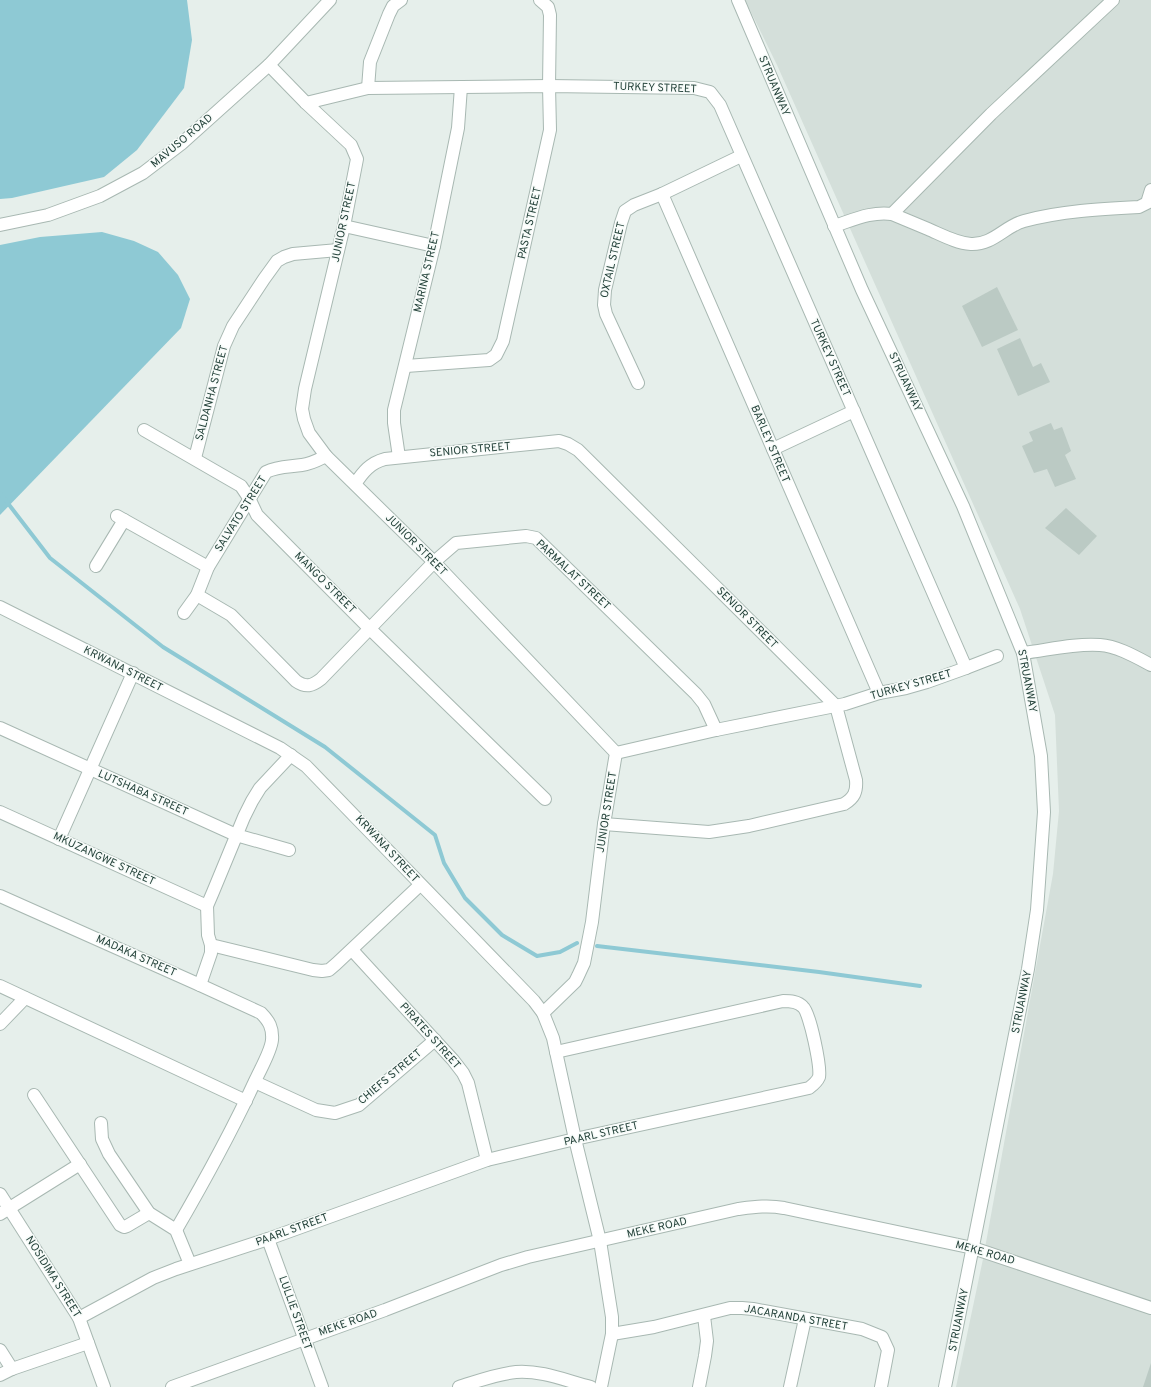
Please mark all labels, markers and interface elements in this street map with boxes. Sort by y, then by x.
street label: STRUANWAY [755,54,793,118]
street label: TURKEY STREET [613,80,697,96]
street label: MAVUSO ROAD [148,111,216,171]
street label: JUNIOR STREET [329,181,359,263]
street label: PASTA STREET [515,185,545,261]
street label: OXTAIL STREET [597,221,629,299]
street label: MARINA STREET [411,230,443,314]
street label: TURKEY STREET [807,317,853,399]
street label: SALDANHA STREET [193,344,231,442]
street label: STRUANWAY [885,350,925,414]
street label: BARLEY STREET [747,403,793,485]
street label: SENIOR STREET [429,439,511,461]
street label: SALVATO STREET [212,473,270,555]
street label: JUNIOR STREET [382,511,450,579]
street label: PARMALAT STREET [533,537,613,613]
street label: MANGO STREET [291,549,359,617]
street label: SENIOR STREET [713,584,781,652]
street label: KRWANA STREET [81,643,165,695]
street label: STRUANWAY [1014,648,1040,714]
street label: TURKEY STREET [869,667,953,703]
street label: LUTSHABA STREET [96,767,190,819]
street label: JUNIOR STREET [594,770,620,854]
street label: KRWANA STREET [352,812,422,886]
street label: MKUZANGWE STREET [51,829,157,889]
street label: MADAKA STREET [94,932,178,980]
street label: STRUANWAY [1009,969,1035,1035]
street label: PIRATES STREET [396,1000,464,1072]
street label: CHIEFS STREET [355,1046,425,1108]
street label: PAARL STREET [562,1119,640,1149]
street label: PAARL STREET [254,1210,330,1250]
street label: MEKE ROAD [626,1214,688,1242]
street label: NOSIDIMA STREET [22,1234,84,1320]
street label: MEKE ROAD [954,1238,1016,1268]
street label: LULLIE STREET [275,1274,315,1352]
street label: STRUANWAY [946,1287,972,1353]
street label: JACARANDA STREET [743,1302,849,1334]
street label: MEKE ROAD [317,1306,379,1340]

